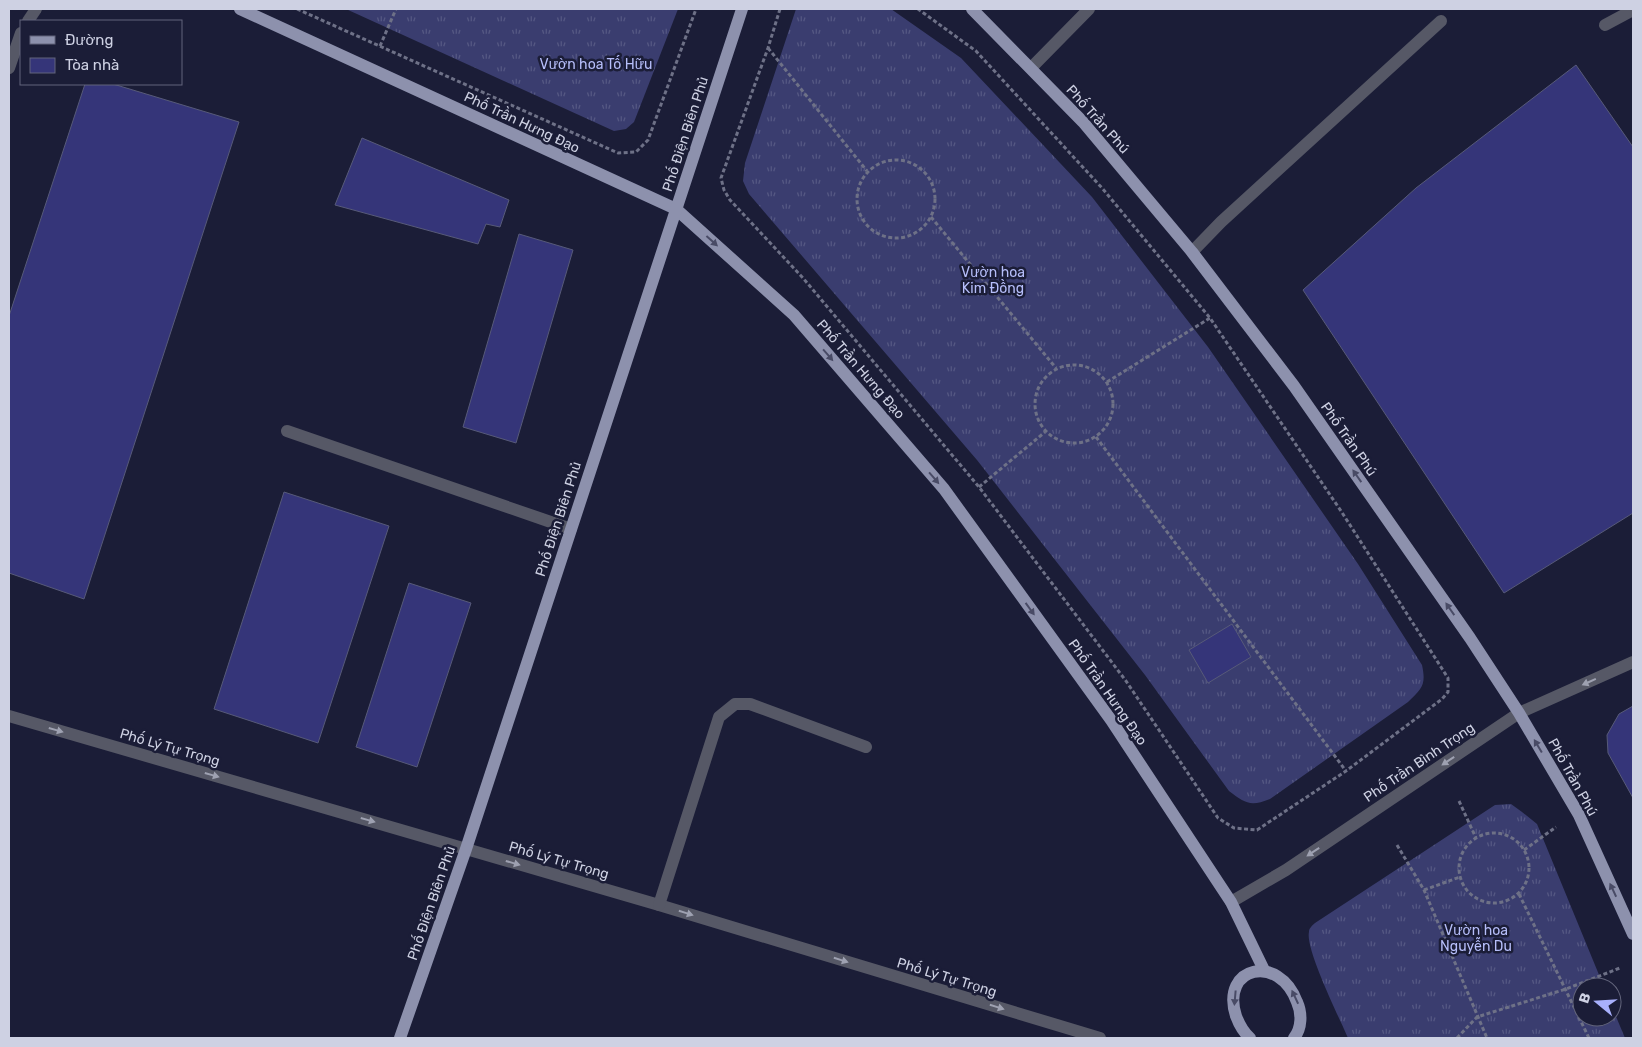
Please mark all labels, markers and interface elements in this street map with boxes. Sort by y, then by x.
legend [20,20,182,85]
text: Đường [65,31,113,49]
park label: Vườn hoa Tố Hữu [539,55,653,73]
text: Tòa nhà [65,56,119,74]
street label: Phố Điện Biên Phủ [658,74,712,194]
street label: Phố Trần Phú [1062,81,1134,157]
street label: Phố Trần Hưng Đạo [461,87,583,157]
one-way arrow [706,235,718,247]
park label: Vườn hoa Kim Đồng [961,264,1025,297]
street label: Phố Trần Hưng Đạo [813,316,909,422]
one-way arrow [822,348,834,360]
street label: Phố Trần Phú [1317,398,1381,480]
street label: Phố Điện Biên Phủ [531,459,585,579]
one-way arrow [1352,469,1362,483]
one-way arrow [929,471,940,484]
one-way arrow [1025,602,1036,615]
one-way arrow [1445,602,1455,616]
street label: Phố Trần Hưng Đạo [1065,635,1151,749]
one-way arrow [1582,678,1596,686]
street label: Phố Trần Bình Trọng [1360,718,1478,806]
street label: Phố Lý Tự Trọng [118,724,222,770]
one-way arrow [48,726,63,734]
street label: Phố Trần Phú [1544,735,1602,819]
one-way arrow [1534,739,1543,752]
one-way arrow [1441,756,1454,766]
one-way arrow [204,772,219,780]
one-way arrow [360,817,375,825]
street label: Phố Lý Tự Trọng [507,837,611,883]
street label: Phố Điện Biên Phủ [403,844,459,962]
one-way arrow [1306,847,1320,857]
one-way arrow [505,859,520,867]
one-way arrow [1609,883,1617,897]
one-way arrow [678,910,693,918]
park label: Vườn hoa Nguyễn Du [1440,922,1512,955]
street label: Phố Lý Tự Trọng [895,953,999,1001]
one-way arrow [834,957,849,965]
north arrow [1572,977,1622,1027]
one-way arrow [1231,990,1239,1006]
one-way arrow [1290,990,1299,1005]
text: B [1576,991,1595,1005]
one-way arrow [989,1004,1004,1012]

